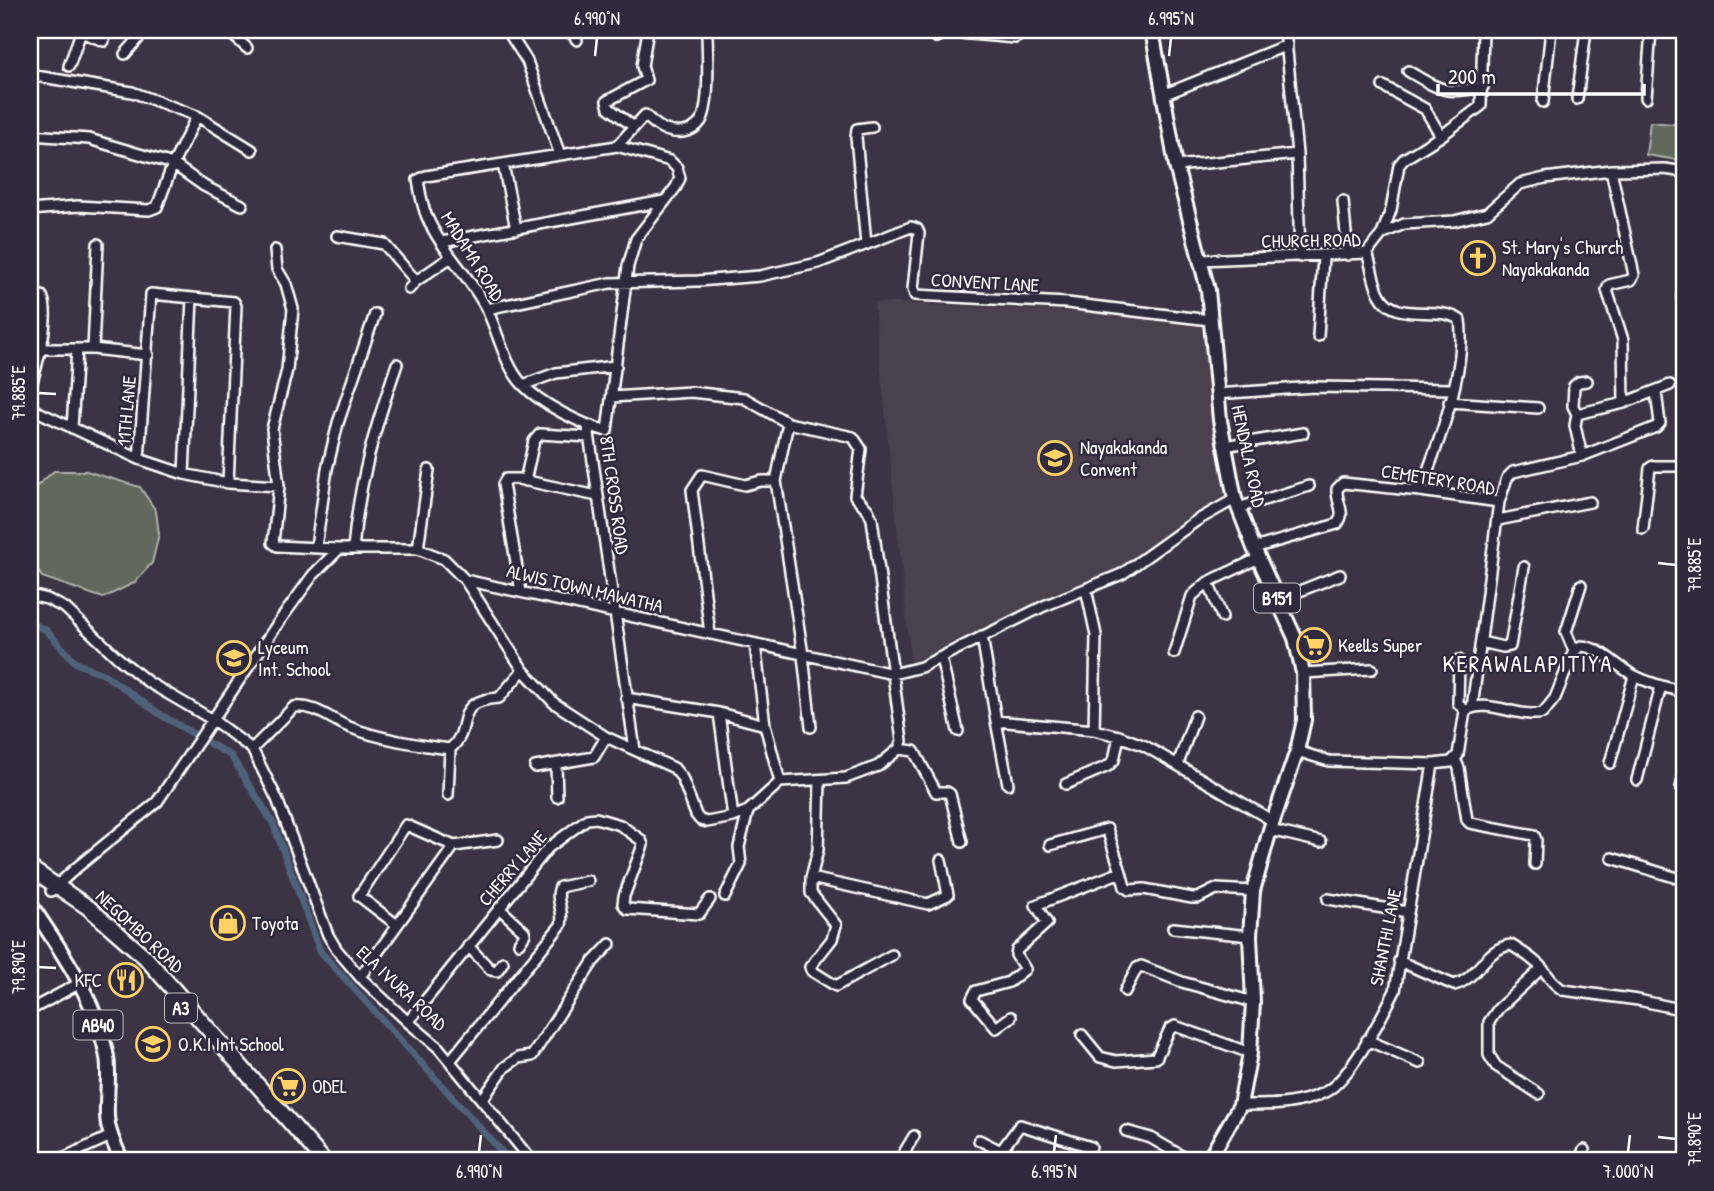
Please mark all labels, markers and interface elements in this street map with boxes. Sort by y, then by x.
text: 6.990°N [574,6,620,31]
text: 6.995°N [1148,6,1194,31]
scale bar [1438,52,1644,96]
text: 200 m [1448,62,1496,91]
street label: MADAMA ROAD [435,206,511,306]
street label: CHURCH ROAD [1261,226,1361,254]
place label: St. Mary's Church Nayakakanda [1502,234,1623,282]
church icon: St. Mary's Church Nayakakanda [1459,239,1497,277]
street label: CONVENT LANE [930,266,1040,298]
text: 79.885°E [6,366,31,420]
street label: 11TH LANE [110,374,142,447]
street label: HENDALA ROAD [1225,402,1273,510]
street label: 8TH CROSS ROAD [594,434,636,556]
place label: Nayakakanda Convent [1080,434,1168,482]
school or university icon: Nayakakanda Convent [1036,439,1074,477]
street label: CEMETERY ROAD [1379,457,1497,501]
text: 79.885°E [1682,538,1707,592]
street label: ALWIS TOWN MAWATHA [504,557,666,619]
road number: B151 [1254,584,1300,612]
supermarket icon: Keells Super [1295,626,1333,664]
place label: Keells Super [1338,632,1423,658]
place label: Lyceum Int. School [258,634,331,682]
school or university icon: Lyceum Int. School [215,639,253,677]
district label: KERAWALAPITIYA [1442,648,1614,679]
street label: CHERRY LANE [472,824,553,911]
street label: NEGOMBO ROAD [90,883,190,979]
street label: SHANTHI LANE [1363,886,1407,988]
shop icon: Toyota [209,904,247,942]
place label: Toyota [252,910,299,936]
street label: ELA IVURA ROAD [351,939,453,1037]
text: 79.890°E [6,940,31,994]
restaurant icon: KFC [107,961,145,999]
place label: KFC [75,967,102,993]
road number: A3 [165,993,197,1023]
road number: AB40 [74,1010,122,1040]
school or university icon: O.K.I Int School [134,1025,172,1063]
place label: O.K.I Int School [178,1031,285,1057]
supermarket icon: ODEL [269,1067,307,1105]
place label: ODEL [312,1073,347,1099]
text: 79.890°E [1682,1112,1707,1166]
text: 6.990°N [456,1159,502,1184]
text: 6.995°N [1031,1159,1077,1184]
text: 7.000°N [1603,1159,1653,1184]

